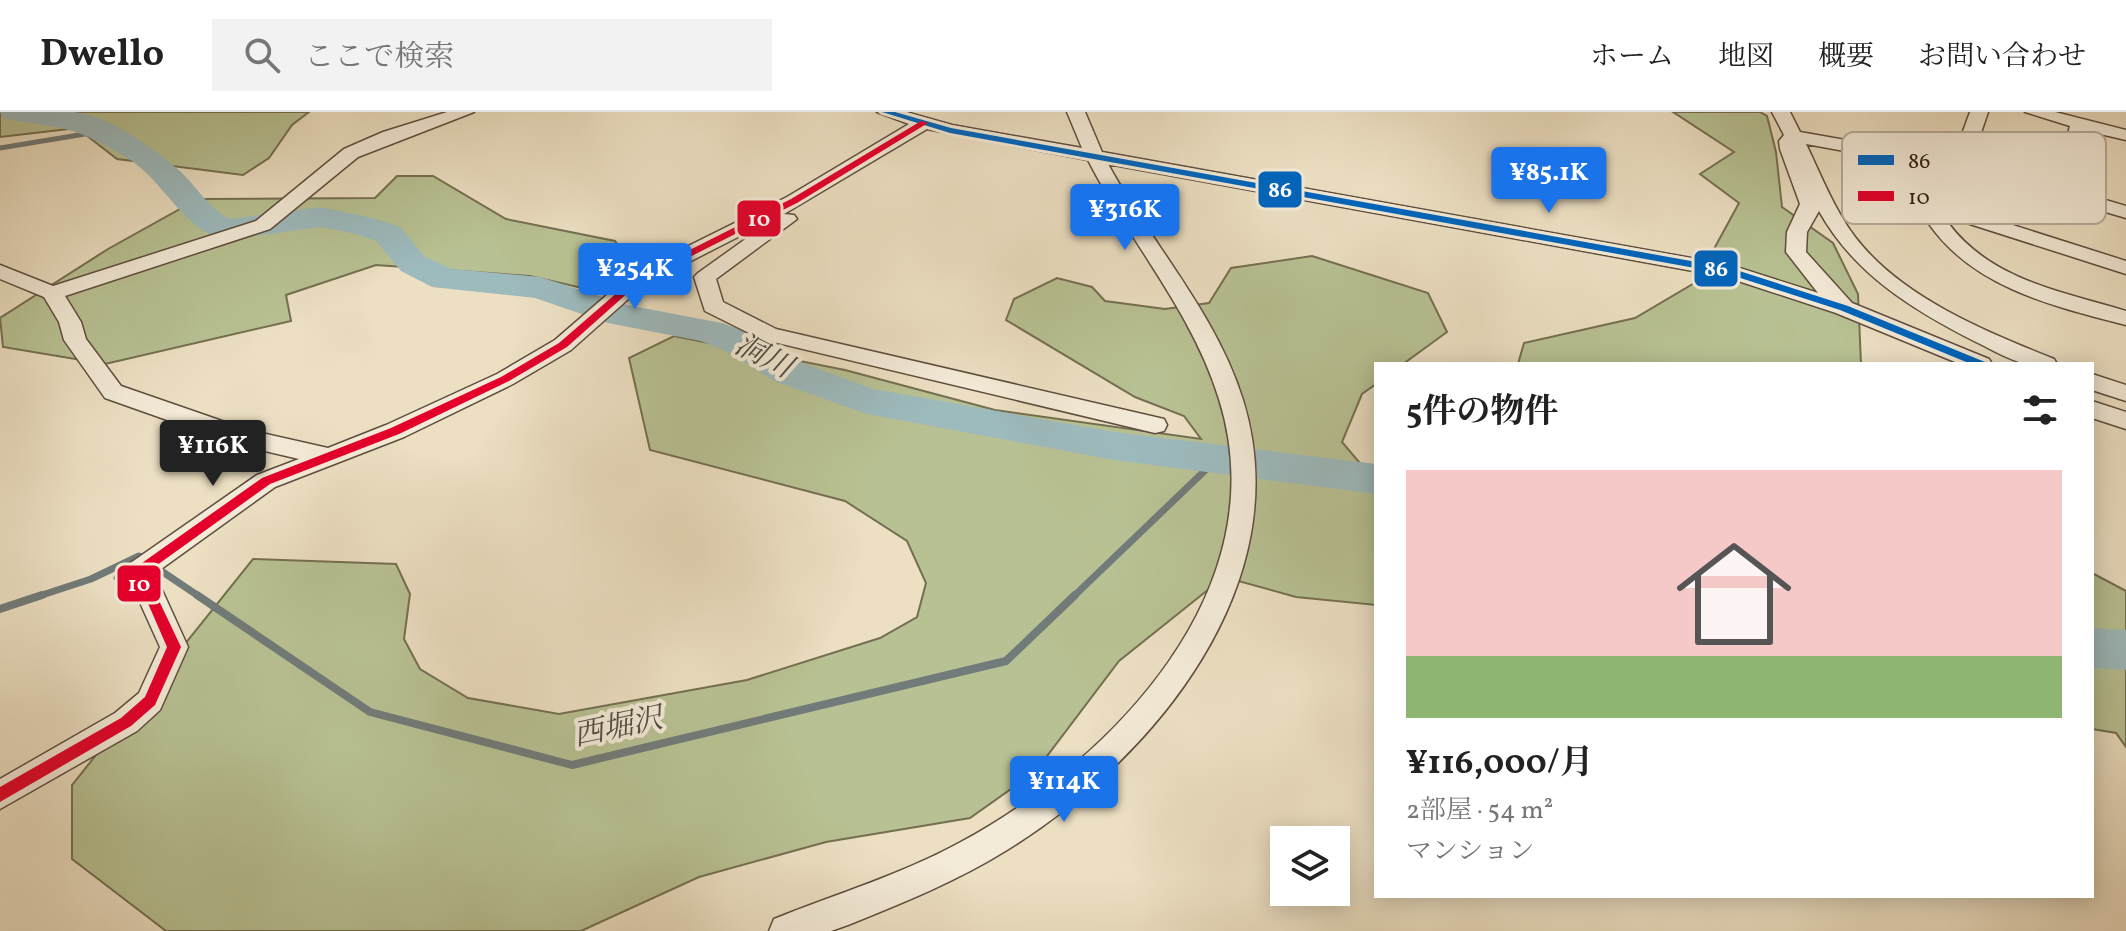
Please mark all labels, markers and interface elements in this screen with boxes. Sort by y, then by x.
search box [212,19,772,91]
text: Dwello [40,29,164,82]
icon: search [240,33,284,77]
text: ここで検索 [304,37,454,79]
text: ホーム [1590,38,1674,77]
text: 地図 [1718,38,1774,77]
text: 概要 [1818,38,1874,77]
text: お問い合わせ [1918,38,2086,77]
legend [1842,132,2106,224]
pin: ¥85.1K [1484,147,1614,215]
text: 86 [1908,147,1930,178]
text: ¥85.1K [1509,155,1589,191]
line badge: 86 [1257,170,1303,209]
text: 86 [1268,176,1292,207]
text: 10 [1908,183,1930,214]
pin: ¥316K [1069,184,1181,252]
text: ¥316K [1088,192,1162,228]
line badge: 10 [736,199,782,238]
text: 10 [748,205,770,236]
pin: ¥254K [579,243,691,311]
line badge: 86 [1693,249,1739,288]
text: ¥254K [596,251,674,287]
text: 86 [1704,255,1728,286]
water label: 洞川 [727,325,802,391]
icon: filters [2018,388,2062,432]
text: 5件の物件 [1406,390,1558,437]
pin: ¥116K [157,420,269,488]
text: ¥116K [178,428,248,464]
icon: home [1662,522,1806,666]
line badge: 10 [116,564,162,603]
text: 10 [128,570,150,601]
water label: 西堀沢 [570,697,670,758]
text: ¥116,000/月 [1406,741,1594,788]
pin: ¥114K [1008,756,1120,824]
text: ¥114K [1028,764,1100,800]
text: 2部屋 · 54 m² [1406,793,1553,829]
map controls [1270,826,1350,906]
button: layers [1270,826,1350,906]
text: マンション [1406,834,1535,870]

